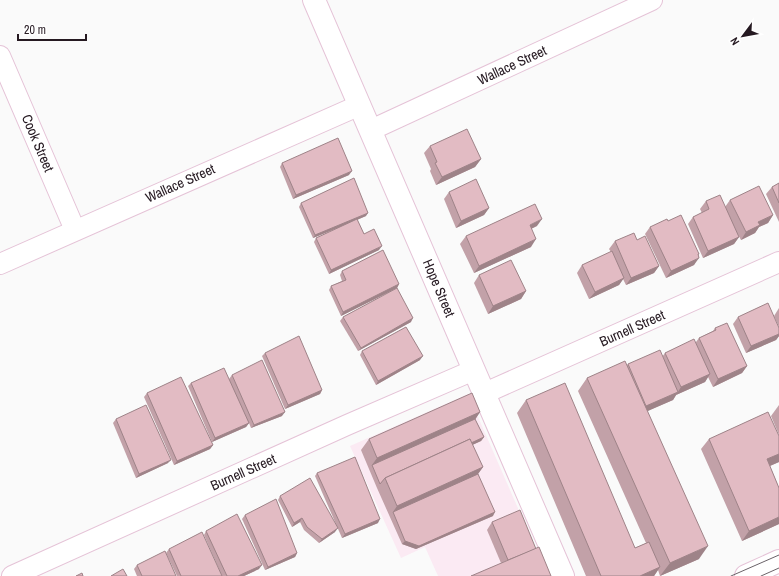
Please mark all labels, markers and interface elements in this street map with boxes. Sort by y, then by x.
scale bar [18,16,86,42]
north arrow [723,16,763,56]
text: 20 m [24,22,46,38]
text: N [727,35,742,48]
street label: Wallace Street [475,41,549,89]
street label: Cook Street [18,112,58,174]
street label: Wallace Street [142,160,218,206]
street label: Hope Street [419,256,459,320]
street label: Burnell Street [597,306,667,350]
street label: Burnell Street [208,450,278,494]

